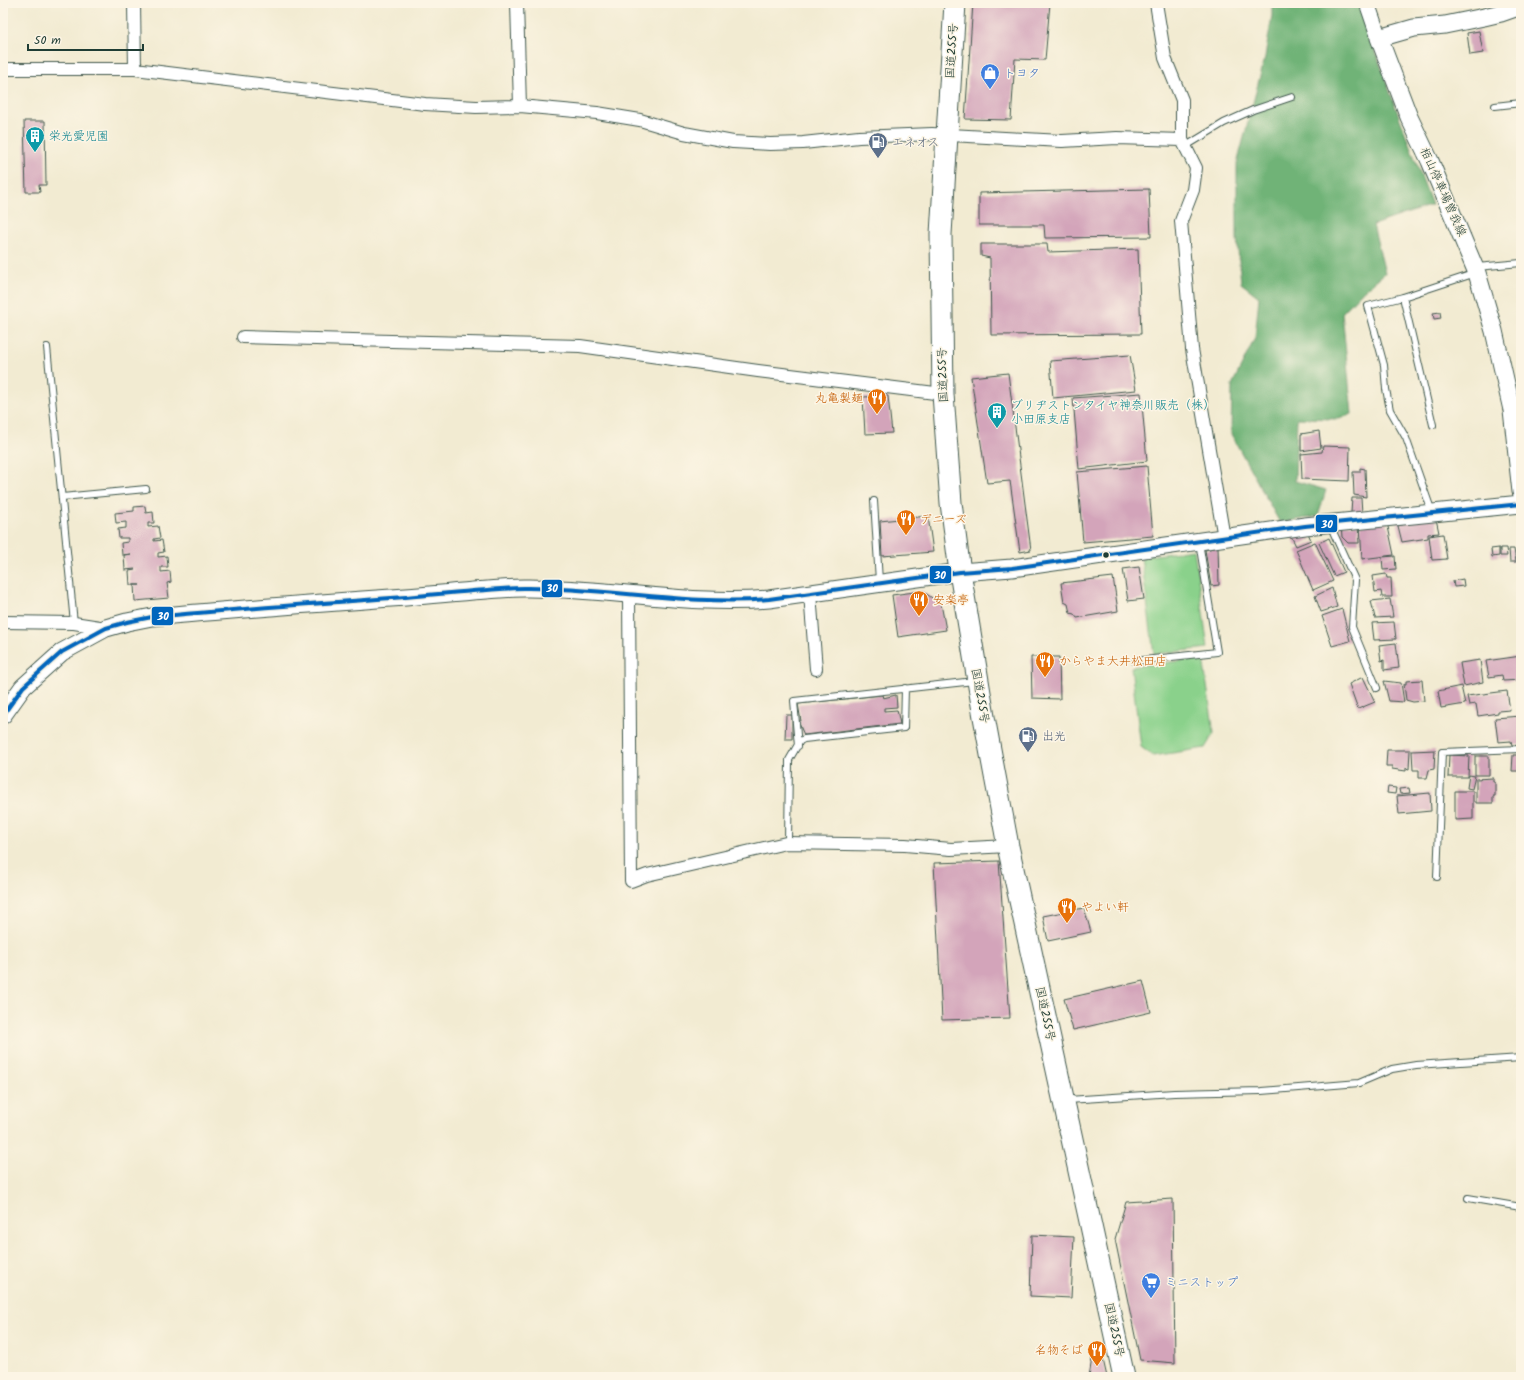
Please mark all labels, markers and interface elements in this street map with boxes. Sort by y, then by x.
street label: 国道255号 [941,22,963,80]
scale bar [28,26,143,52]
text: 50 m [34,31,61,50]
shop icon: トヨタ [979,62,1001,90]
place label: トヨタ [1004,64,1040,83]
building icon: 栄光愛児園 [24,125,46,153]
place label: 栄光愛児園 [49,127,109,146]
fuel station icon: エネオス [867,131,889,159]
place label: エネオス [892,133,939,152]
street label: 栢山停車場曽我線 [1415,144,1471,240]
street label: 国道255号 [933,347,953,403]
restaurant icon: 丸亀製麺 [866,387,888,415]
place label: 丸亀製麺 [815,389,863,408]
place label: ブリヂストンタイヤ神奈川販売（株） 小田原支店 [1011,396,1215,429]
building icon: ブリヂストンタイヤ神奈川販売（株） 小田原支店 [986,401,1008,429]
restaurant icon: デニーズ [895,508,917,536]
place label: デニーズ [920,510,967,529]
line badge: 30 [1315,514,1338,533]
text: 30 [1320,516,1333,534]
unlabelled marker [1101,550,1111,560]
line badge: 30 [929,565,952,584]
text: 30 [933,567,946,585]
line badge: 30 [541,579,563,598]
text: 30 [545,580,558,598]
restaurant icon: 安楽亭 [908,589,930,617]
place label: 安楽亭 [933,591,969,610]
line badge: 30 [151,606,174,626]
text: 30 [156,608,169,626]
restaurant icon: からやま大井松田店 [1034,650,1056,678]
place label: からやま大井松田店 [1059,652,1167,671]
street label: 国道255号 [966,667,994,725]
fuel station icon: 出光 [1017,725,1039,753]
place label: 出光 [1042,727,1066,746]
restaurant icon: やよい軒 [1056,896,1078,924]
place label: やよい軒 [1081,898,1129,917]
street label: 国道255号 [1030,985,1060,1043]
supermarket icon: ミニストップ [1140,1271,1162,1299]
place label: ミニストップ [1165,1273,1238,1292]
street label: 国道255号 [1099,1301,1129,1359]
restaurant icon: 名物そば [1086,1339,1108,1367]
place label: 名物そば [1035,1341,1083,1360]

